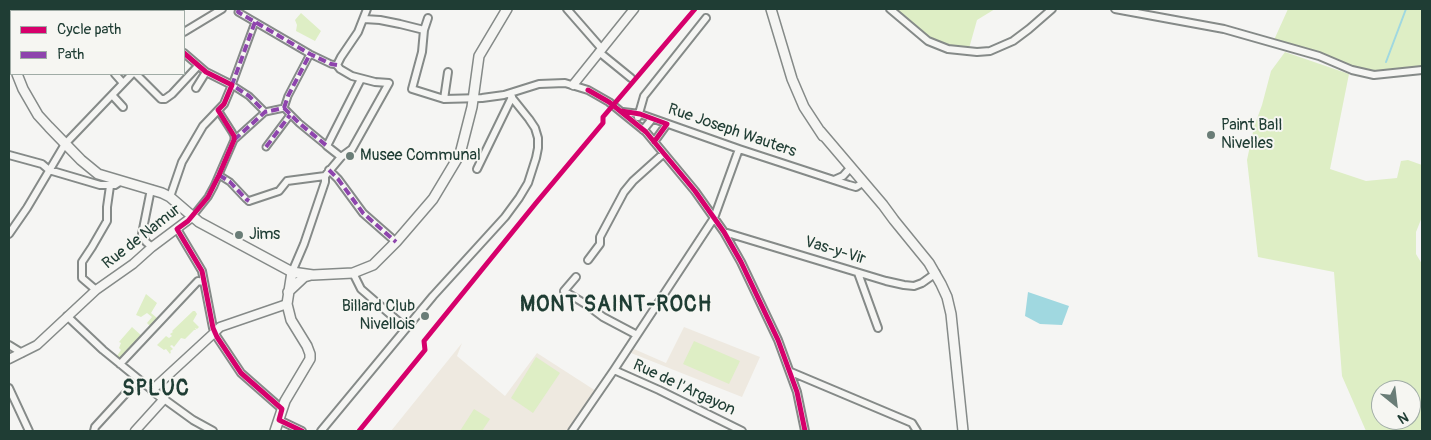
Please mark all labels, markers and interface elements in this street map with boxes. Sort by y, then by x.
legend [10,10,185,75]
text: Cycle path [57,20,121,39]
text: Path [57,45,84,64]
street label: Rue Joseph Wauters [665,100,799,162]
place label: Paint Ball Nivelles [1221,116,1282,154]
marker: Paint Ball Nivelles [1205,129,1217,141]
place label: Musee Communal [360,146,481,166]
marker: Musee Communal [344,150,356,162]
street label: Rue de Namur [99,200,185,274]
place label: Jims [249,225,280,245]
marker: Jims [233,229,245,241]
street label: Vas-y-Vir [802,233,868,269]
district label: MONT SAINT-ROCH [518,293,714,319]
place label: Billard Club Nivellois [342,297,415,335]
marker: Billard Club Nivellois [419,310,431,322]
street label: Rue de l'Argayon [630,356,738,420]
district label: SPLUC [122,377,190,403]
north arrow [1371,380,1421,430]
text: N [1395,408,1411,427]

